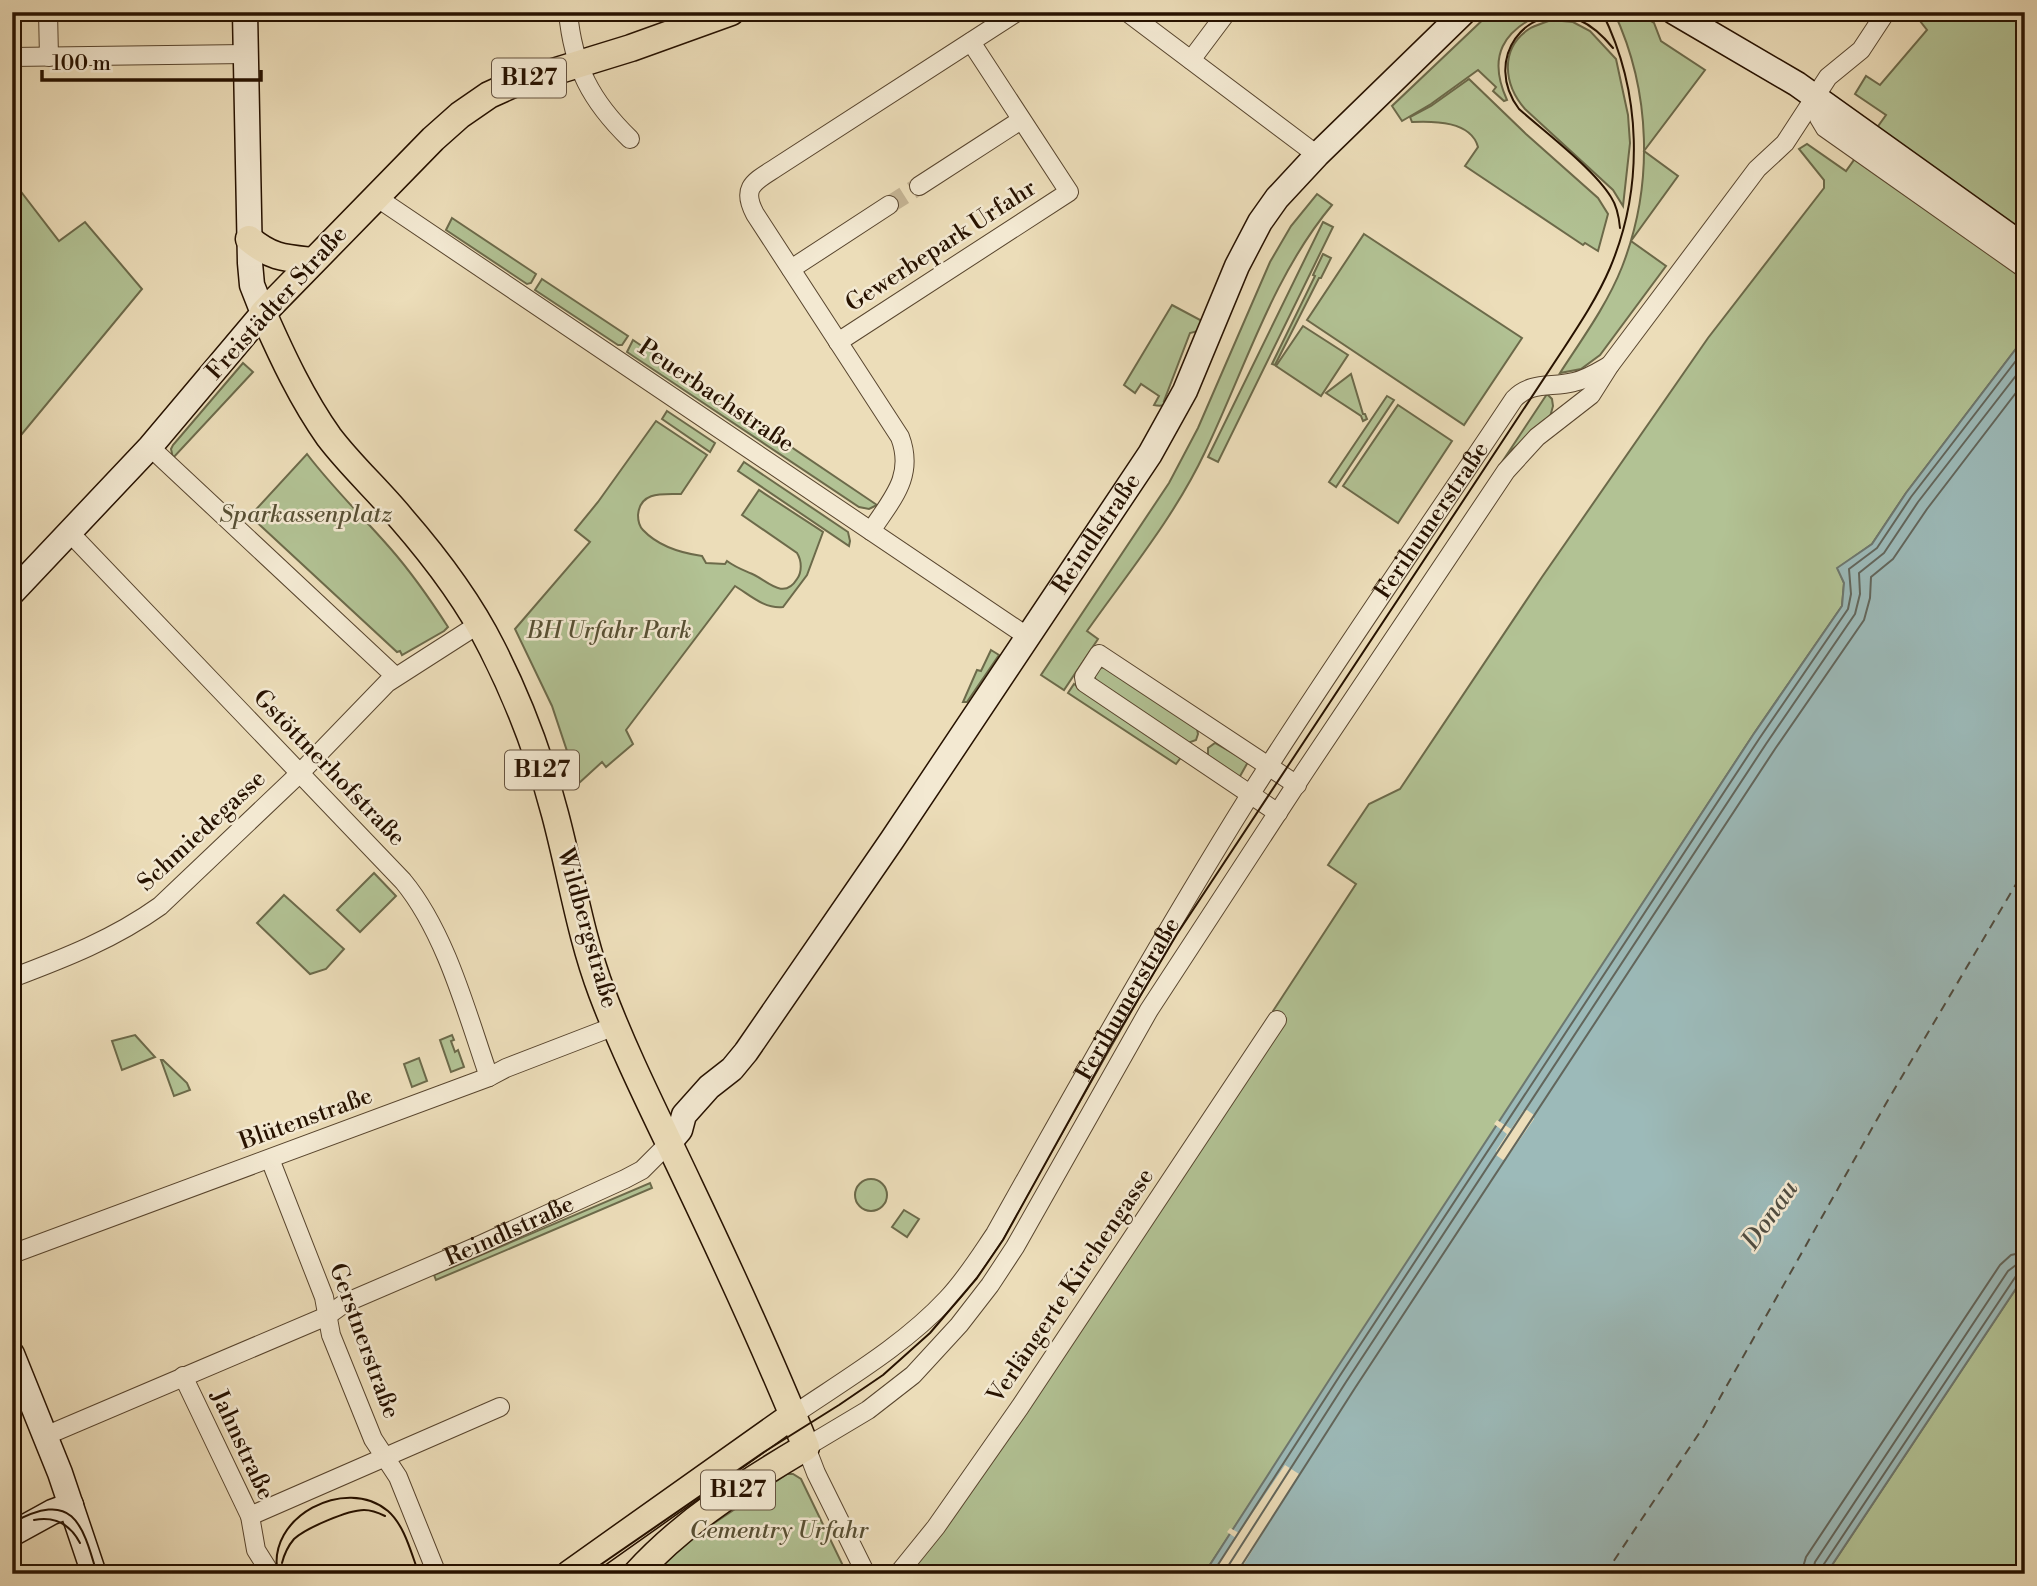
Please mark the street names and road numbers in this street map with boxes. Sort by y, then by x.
road number: B127 [492,58,566,97]
street label: Gewerbepark Urfahr [840,173,1042,319]
street label: Freistädter Straße [200,220,354,386]
street label: Peuerbachstraße [632,333,800,459]
street label: Ferihumerstraße [1368,436,1496,605]
street label: Reindlstraße [1046,468,1148,600]
street label: Gstöttnerhofstraße [246,683,412,853]
road number: B127 [505,750,579,790]
street label: Schmiedegasse [132,764,272,898]
street label: Wildbergstraße [550,844,624,1012]
street label: Ferihumerstraße [1069,912,1187,1086]
street label: Blütenstraße [234,1081,377,1157]
street label: Verlängerte Kirchengasse [980,1163,1161,1410]
street label: Reindlstraße [440,1189,579,1273]
street label: Gerstnerstraße [322,1259,406,1423]
street label: Jahnstraße [203,1384,281,1505]
road number: B127 [701,1470,775,1510]

